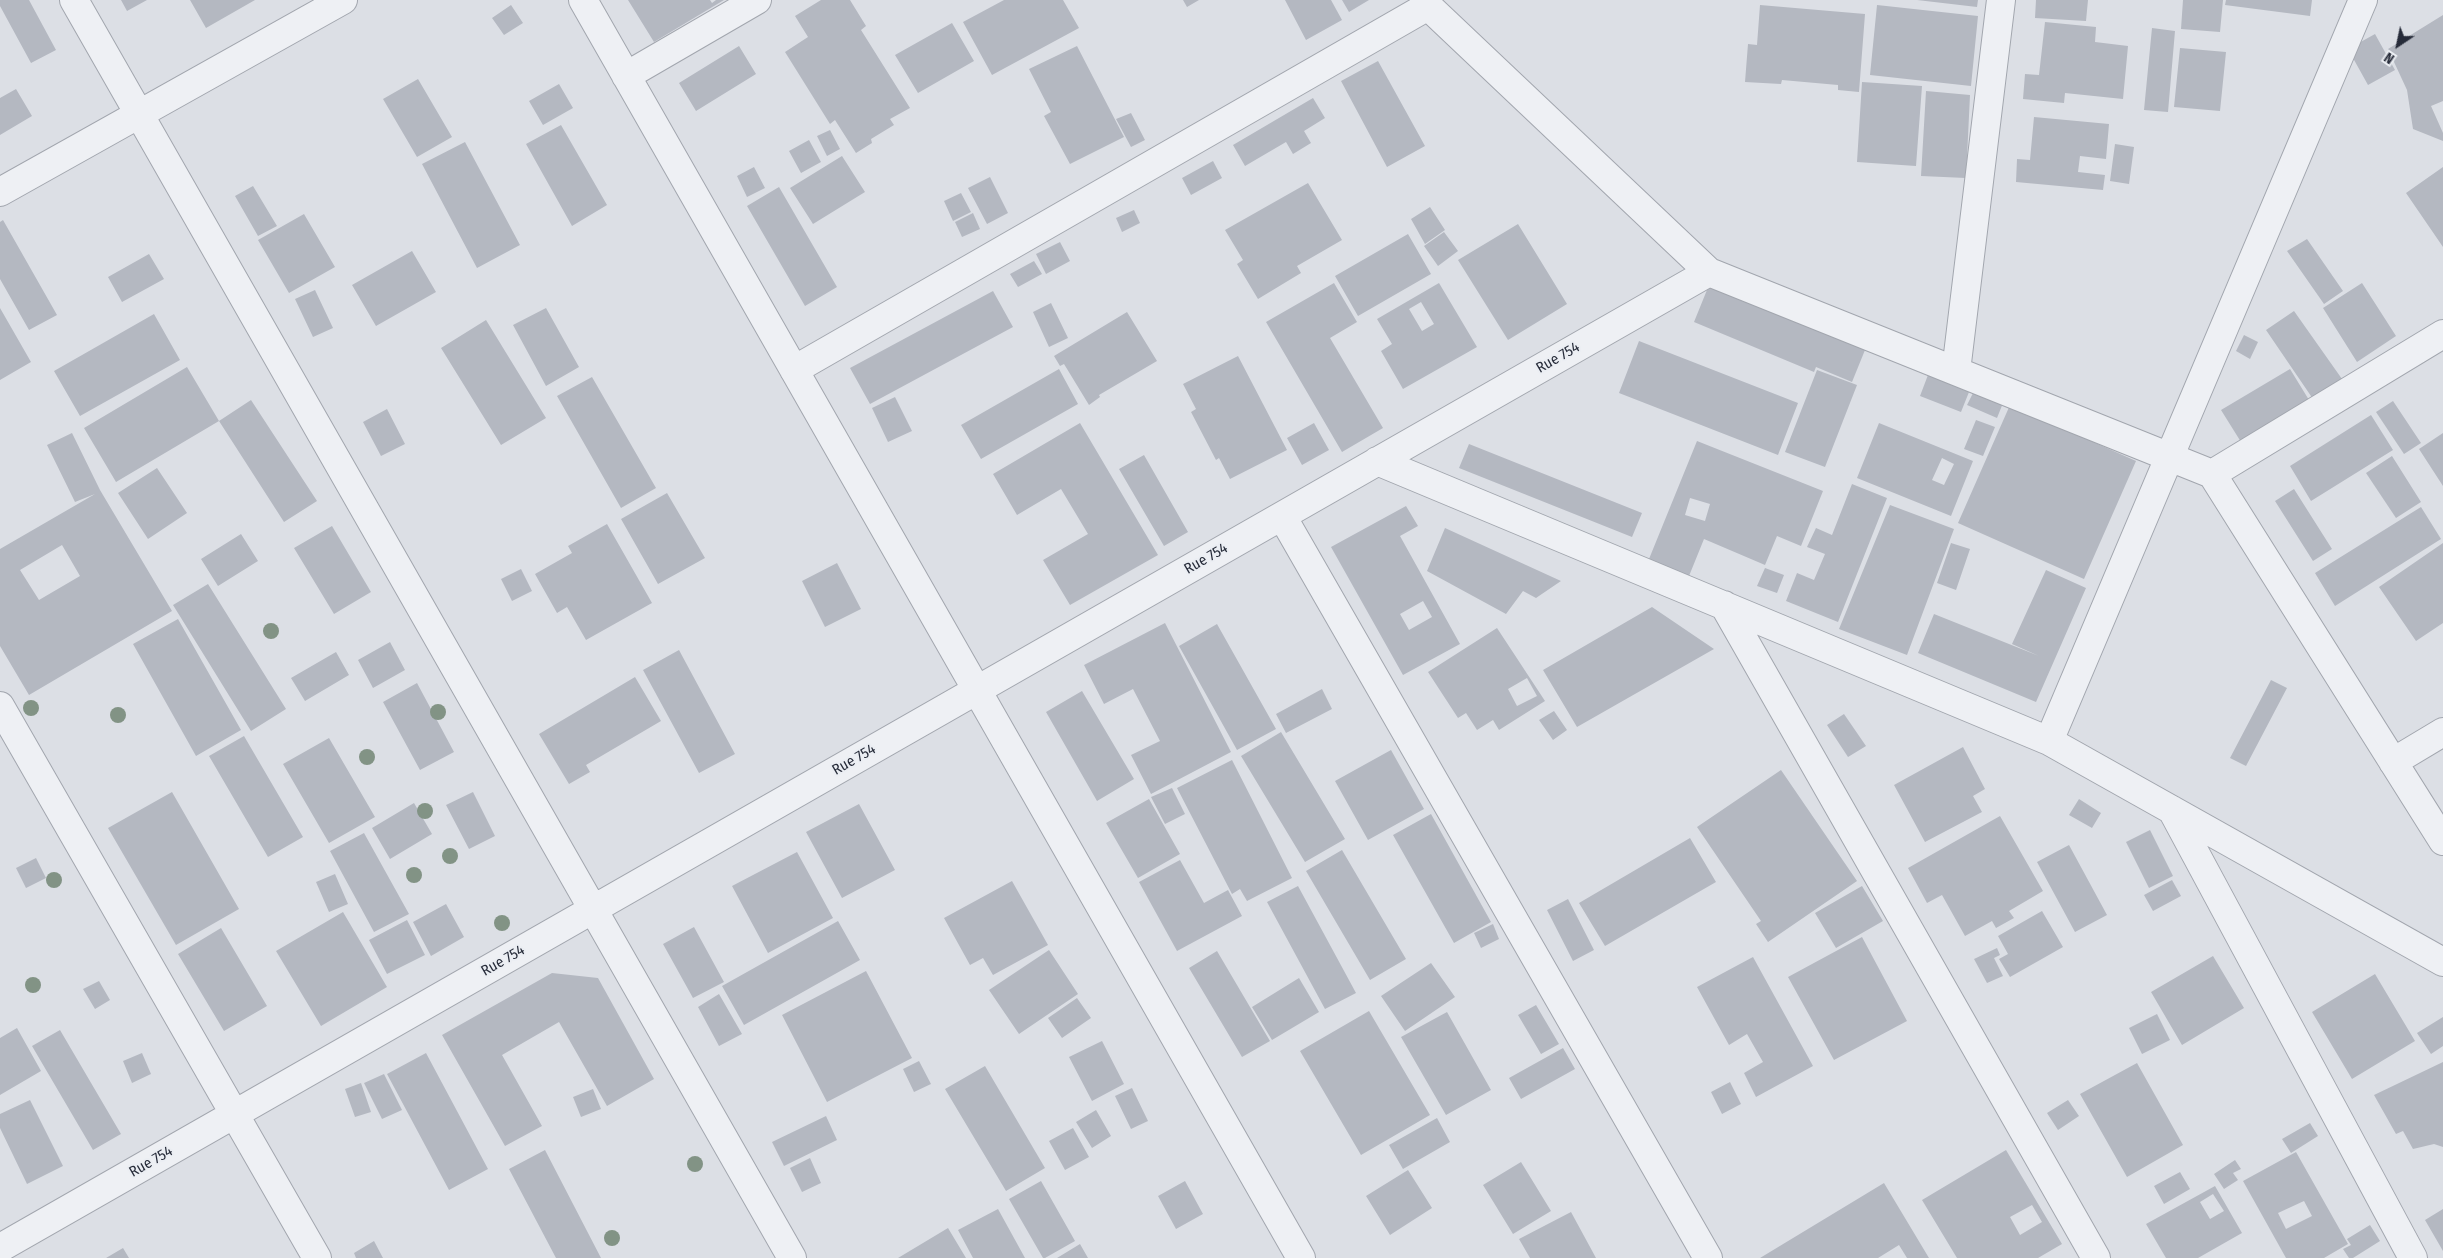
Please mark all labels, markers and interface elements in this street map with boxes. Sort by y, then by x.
north arrow [2373,20,2423,70]
text: N [2381,48,2398,67]
street label: Rue 754 [1533,338,1583,378]
street label: Rue 754 [1181,539,1231,579]
street label: Rue 754 [829,740,879,780]
street label: Rue 754 [478,941,528,981]
street label: Rue 754 [126,1142,176,1182]

